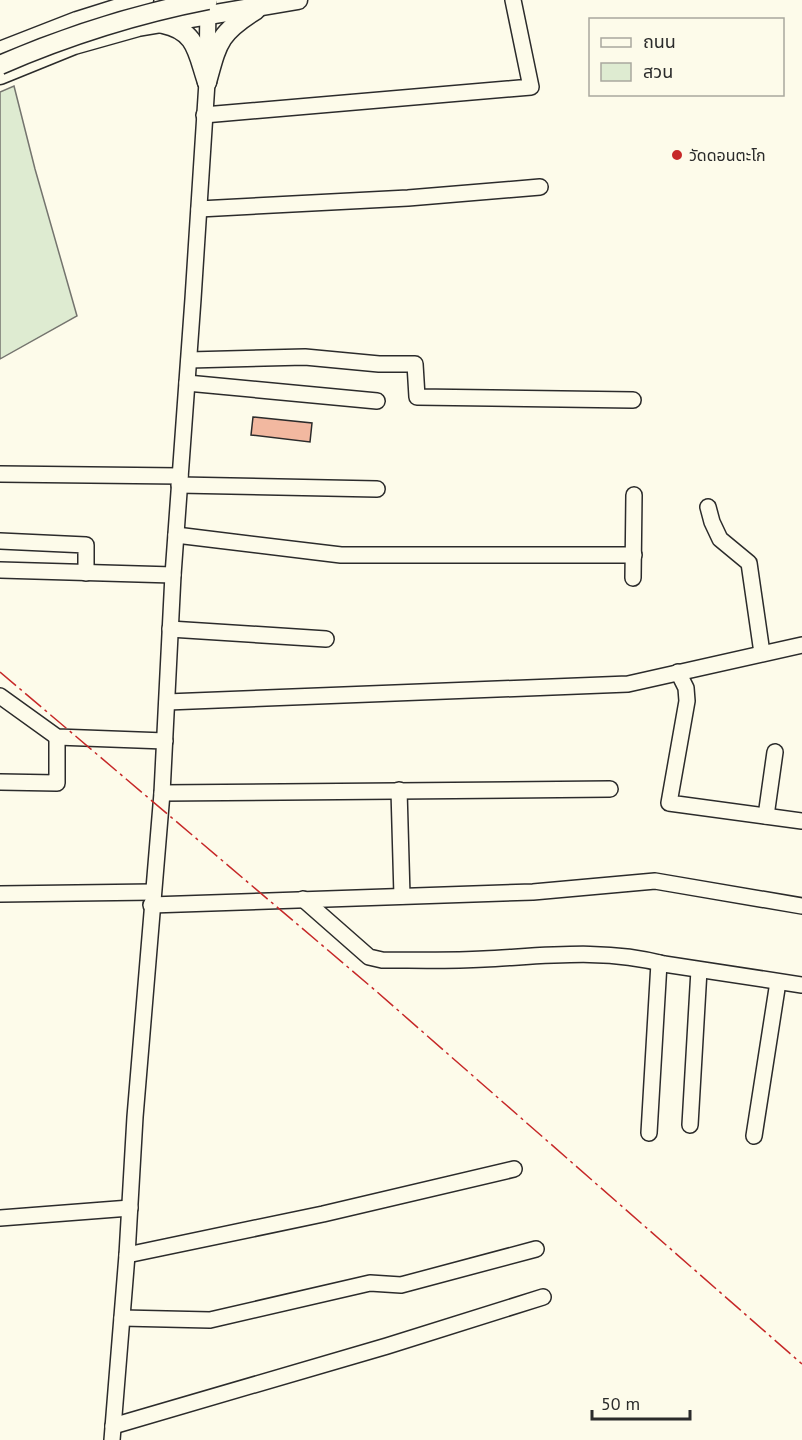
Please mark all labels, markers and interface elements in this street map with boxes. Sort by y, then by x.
legend [589,18,784,96]
text: ถนน [643,30,676,53]
text: สวน [643,60,673,83]
place label: วัดดอนตะโก [689,145,766,165]
marker: วัดดอนตะโก [670,148,684,162]
scale bar [592,1383,690,1421]
text: 50 m [601,1392,640,1415]

